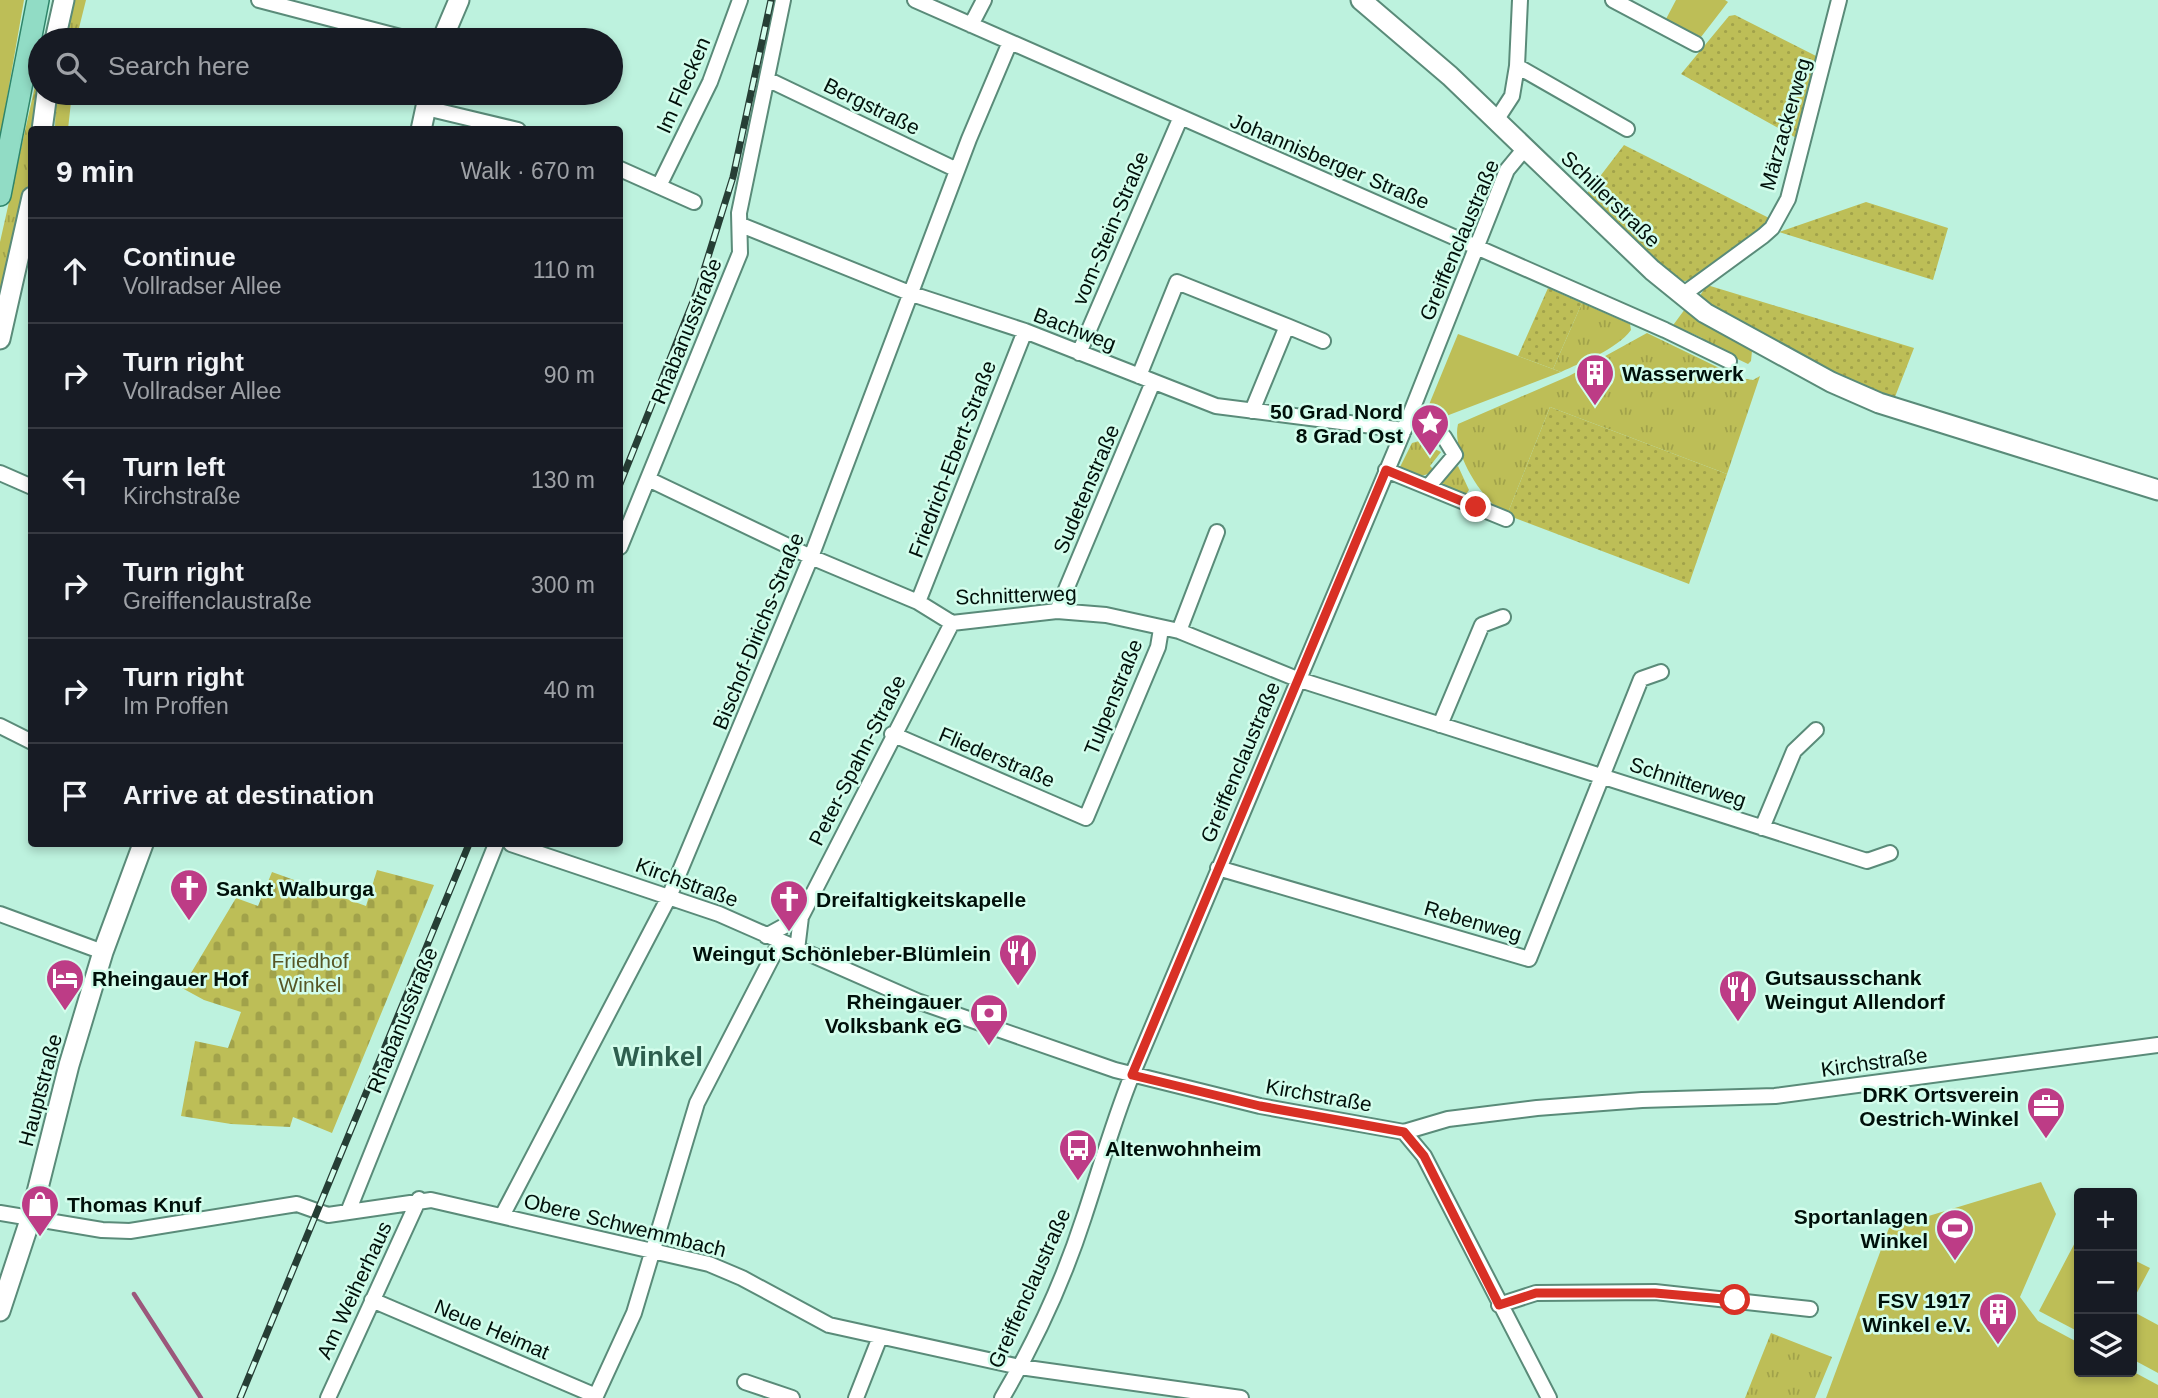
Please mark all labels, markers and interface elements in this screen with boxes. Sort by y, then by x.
search box [28,28,623,105]
street label: Im Flecken [652,33,714,137]
icon: search [52,48,90,86]
text: Search here [108,51,250,81]
street label: Märzackerweg [1755,55,1815,193]
street label: Bergstraße [820,73,924,139]
street label: Johannisberger Straße [1227,109,1433,213]
street label: Schillerstraße [1557,146,1665,252]
street label: vom-Stein-Straße [1067,148,1153,308]
text: 9 min [56,155,134,188]
street label: Greiffenclaustraße [1415,156,1503,324]
text: Walk · 670 m [460,158,595,184]
text: Continue [123,242,236,272]
icon: ahead [56,252,94,290]
street label: Rhabanusstraße [646,255,726,407]
text: 110 m [533,257,595,283]
text: Vollradser Allee [123,273,282,299]
street label: Bachweg [1031,303,1119,355]
text: Turn right [123,347,244,377]
building icon: Wasserwerk [1574,352,1616,407]
icon: right [56,357,94,395]
street label: Friedrich-Ebert-Straße [904,357,1000,561]
text: 90 m [544,362,595,388]
place label: Wasserwerk [1622,362,1744,385]
text: Vollradser Allee [123,378,282,404]
place label: 50 Grad Nord 8 Grad Ost [1270,400,1403,447]
place icon: 50 Grad Nord 8 Grad Ost [1409,402,1451,457]
street label: Sudetenstraße [1048,421,1124,557]
text: Turn left [123,452,225,482]
icon: left [56,462,94,500]
text: 130 m [531,467,595,493]
text: Kirchstraße [123,483,241,509]
route end [1460,491,1491,522]
street label: Bischof-Dirichs-Straße [708,529,808,733]
text: Turn right [123,557,244,587]
icon: right [56,567,94,605]
text: 300 m [531,572,595,598]
street label: Schnitterweg [955,581,1077,609]
text: Greiffenclaustraße [123,588,312,614]
street label: Tulpenstraße [1079,636,1147,758]
text: Turn right [123,662,244,692]
street label: Peter-Spahn-Straße [804,671,910,849]
icon: right [56,672,94,710]
text: 40 m [544,677,595,703]
street label: Greiffenclaustraße [1196,678,1284,846]
text: Im Proffen [123,693,229,719]
street label: Fliederstraße [936,722,1058,792]
street label: Schnitterweg [1627,752,1749,812]
icon: arrive [56,777,94,815]
text: Arrive at destination [123,780,374,810]
street label: Kirchstraße [633,853,741,911]
church icon: Sankt Walburga [168,867,210,922]
place label: Sankt Walburga [216,877,374,900]
church icon: Dreifaltigkeitskapelle [768,878,810,933]
place label: Dreifaltigkeitskapelle [816,888,1026,911]
street label: Rebenweg [1422,896,1524,946]
restaurant icon: Weingut Schönleber-Blümlein [997,932,1039,987]
place label: Weingut Schönleber-Blümlein [693,942,991,965]
street label: Rhabanusstraße [362,944,442,1096]
park label: Friedhof Winkel [271,949,349,996]
hotel icon: Rheingauer Hof [44,957,86,1012]
place label: Gutsausschank Weingut Allendorf [1765,966,1946,1013]
place label: Rheingauer Hof [92,967,249,990]
restaurant icon: Gutsausschank Weingut Allendorf [1717,968,1759,1023]
place label: Rheingauer Volksbank eG [825,990,962,1037]
bank icon: Rheingauer Volksbank eG [968,992,1010,1047]
street label: Hauptstraße [14,1031,66,1149]
district label: Winkel [613,1041,703,1072]
street label: Kirchstraße [1819,1043,1929,1081]
street label: Kirchstraße [1264,1074,1374,1116]
place label: DRK Ortsverein Oestrich-Winkel [1859,1083,2019,1130]
office icon: DRK Ortsverein Oestrich-Winkel [2025,1085,2067,1140]
bus stop icon: Altenwohnheim [1057,1127,1099,1182]
place label: Altenwohnheim [1105,1137,1261,1160]
shop icon: Thomas Knuf [19,1183,61,1238]
map controls [2074,1188,2137,1377]
button: + [2074,1188,2137,1251]
street label: Obere Schwemmbach [521,1189,729,1261]
place label: Thomas Knuf [67,1193,202,1216]
street label: Greiffenclaustraße [983,1205,1075,1371]
place label: Sportanlagen Winkel [1794,1205,1928,1252]
sports icon: Sportanlagen Winkel [1934,1207,1976,1262]
street label: Am Weiherhaus [312,1218,396,1362]
button: − [2074,1251,2137,1314]
route start [1719,1284,1750,1315]
place label: FSV 1917 Winkel e.V. [1862,1289,1971,1336]
building icon: FSV 1917 Winkel e.V. [1977,1291,2019,1346]
street label: Neue Heimat [431,1294,553,1364]
button: layers [2074,1314,2137,1377]

